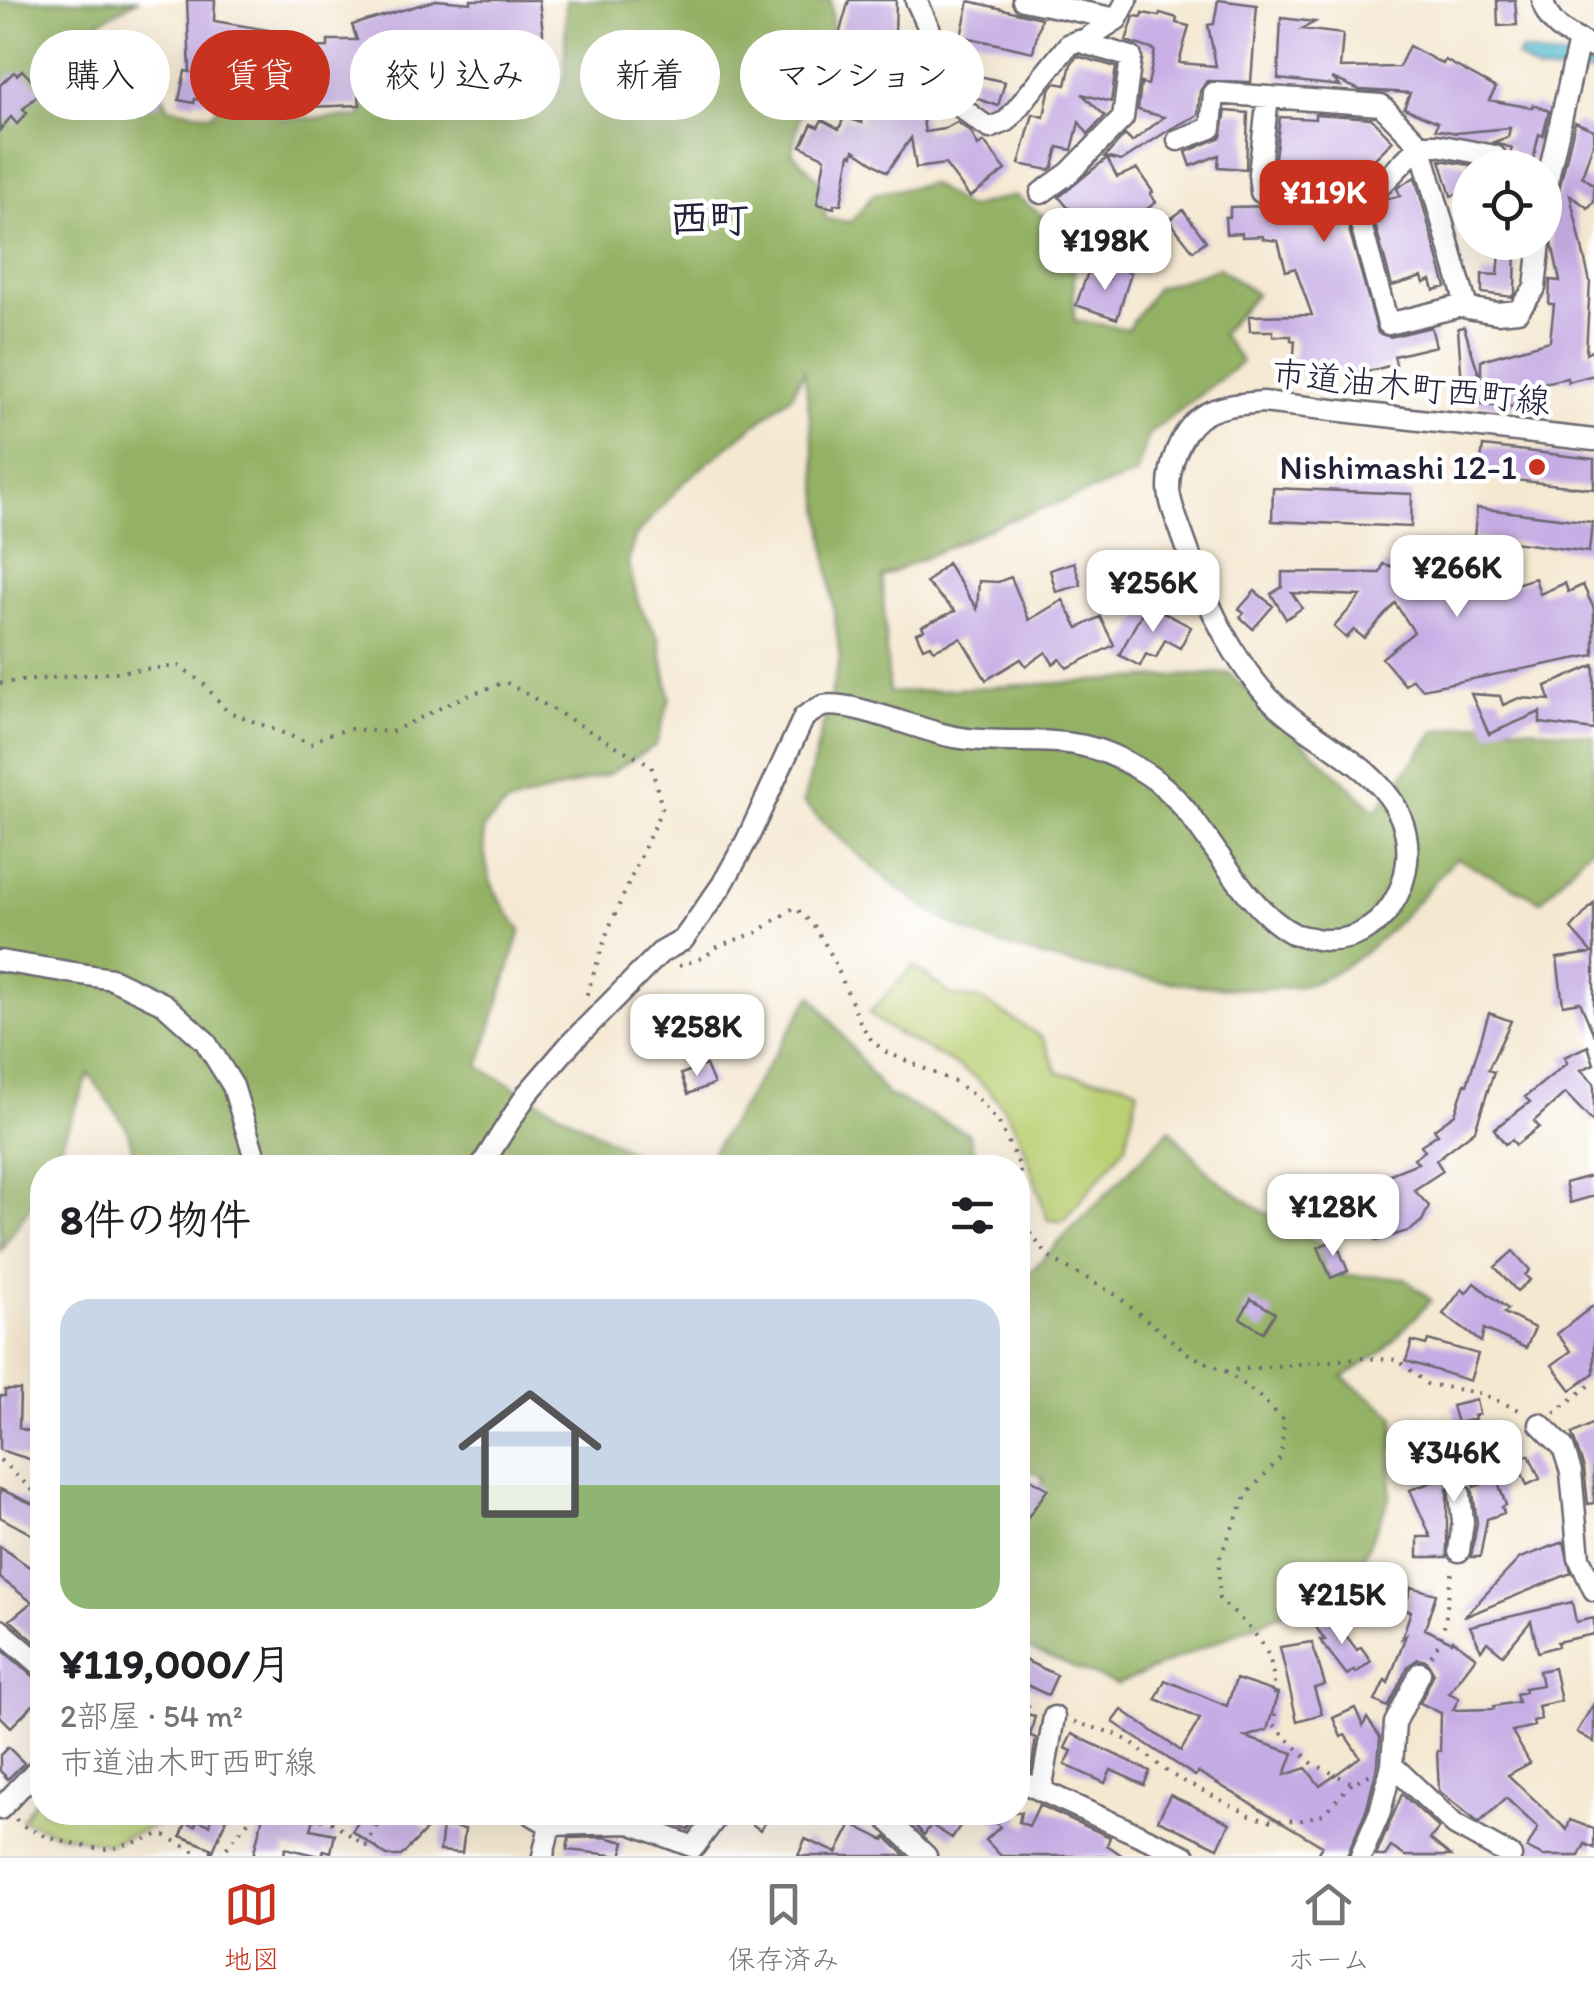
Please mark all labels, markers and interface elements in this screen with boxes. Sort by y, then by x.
chip: 購入 [30,30,170,120]
chip: 賃貸 [190,30,330,120]
chip: 絞り込み [350,30,560,120]
chip: 新着 [580,30,720,120]
chip: マンション [740,30,984,120]
map controls [1452,150,1562,260]
button: locate [1452,150,1562,260]
pin: ¥119K [1254,160,1394,245]
text: ¥119K [1282,173,1366,211]
district label: 西町 [669,194,749,242]
pin: ¥198K [1035,208,1175,293]
text: ¥198K [1061,221,1149,259]
street label: 市道油木町西町線 [1270,351,1552,423]
place label: Nishimashi 12-1 [1279,446,1517,488]
marker: Nishimashi 12-1 [1526,456,1548,478]
pin: ¥266K [1387,535,1527,620]
text: ¥266K [1412,548,1502,586]
pin: ¥256K [1083,550,1223,635]
text: ¥256K [1109,563,1197,601]
pin: ¥258K [627,994,767,1079]
text: ¥258K [652,1007,742,1045]
pin: ¥128K [1263,1174,1403,1259]
text: ¥128K [1289,1187,1377,1225]
icon: filters [945,1188,1000,1243]
text: 8件の物件 [60,1194,251,1245]
icon: home [440,1364,620,1544]
pin: ¥346K [1384,1420,1524,1505]
text: ¥346K [1408,1433,1500,1471]
pin: ¥215K [1272,1562,1412,1647]
text: ¥215K [1299,1575,1385,1613]
text: ¥119,000/月 [60,1638,292,1689]
text: 2部屋 · 54 m² [60,1697,243,1735]
text: 市道油木町西町線 [60,1743,316,1781]
tab: 地図 [224,1877,280,1977]
tab: 保存済み [728,1877,840,1977]
tab: ホーム [1287,1877,1370,1977]

